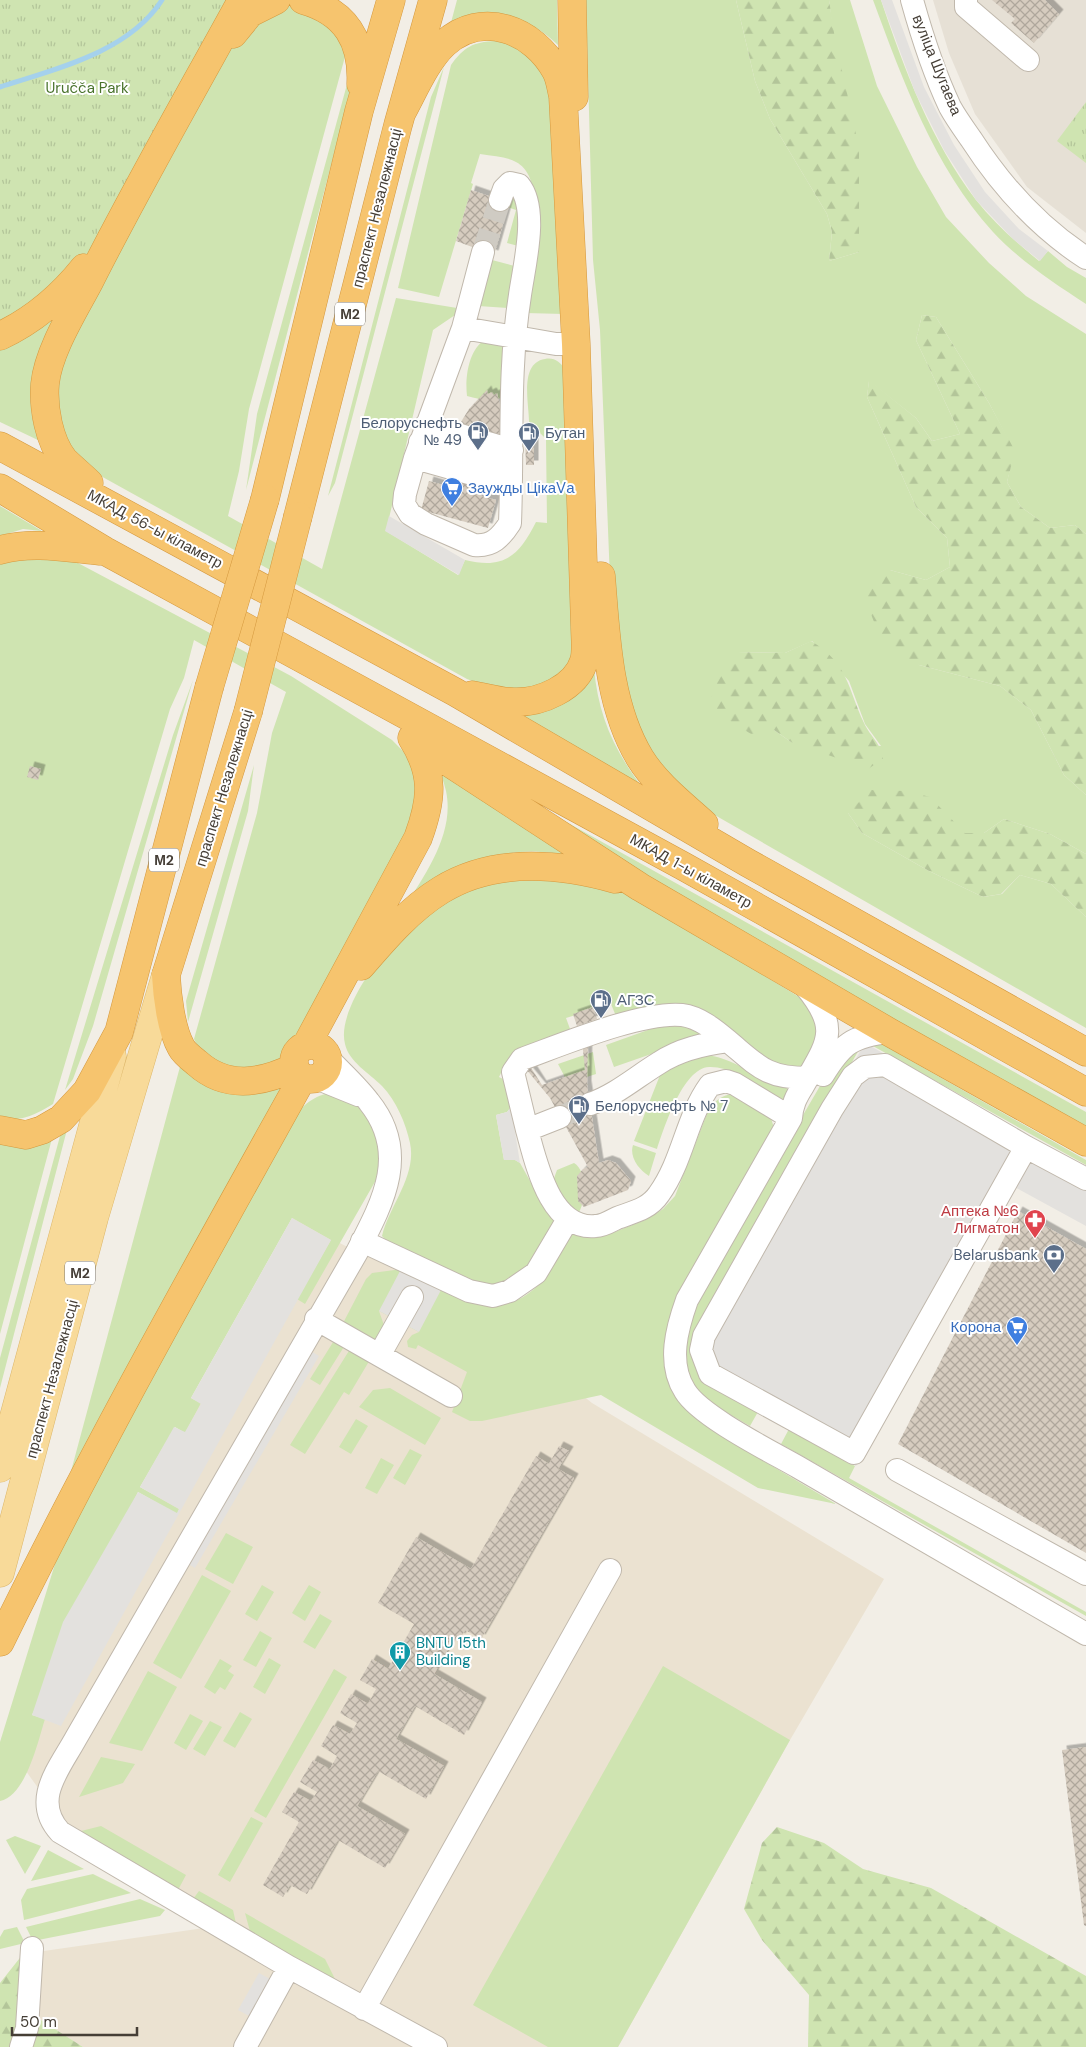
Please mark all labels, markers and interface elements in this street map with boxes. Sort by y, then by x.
street label: вуліца Шугаева [908,12,967,119]
park label: Uručča Park [46,78,129,98]
street label: праспект Незалежнасці [348,126,406,290]
road number: М2 [335,302,365,326]
place label: Белоруснефть № 49 [361,413,462,450]
fuel station icon: Белоруснефть № 49 [466,420,490,451]
fuel station icon: Бутан [517,421,541,452]
place label: Бутан [545,423,585,443]
supermarket icon: Заужды ЦікаVа [440,476,464,507]
place label: Заужды ЦікаVа [468,478,575,498]
street label: МКАД, 56-ы кіламетр [84,485,226,573]
street label: праспект Незалежнасці [191,707,257,869]
street label: МКАД, 1-ы кіламетр [626,829,756,913]
road number: М2 [149,848,179,872]
fuel station icon: АГЗС [589,988,613,1019]
place label: АГЗС [617,990,655,1010]
fuel station icon: Белоруснефть № 7 [567,1094,591,1125]
place label: Белоруснефть № 7 [595,1096,728,1116]
place label: Аптека №6 Лигматон [941,1201,1019,1238]
pharmacy icon: Аптека №6 Лигматон [1023,1208,1047,1239]
bank icon: Belarusbank [1042,1243,1066,1274]
place label: Belarusbank [954,1245,1038,1265]
road number: М2 [65,1262,95,1284]
street label: праспект Незалежнасці [21,1297,83,1461]
supermarket icon: Корона [1005,1315,1029,1346]
place label: Корона [951,1317,1002,1337]
place label: BNTU 15th Building [416,1633,486,1670]
building icon: BNTU 15th Building [388,1640,412,1671]
scale bar [12,2004,138,2036]
text: 50 m [20,2012,57,2032]

